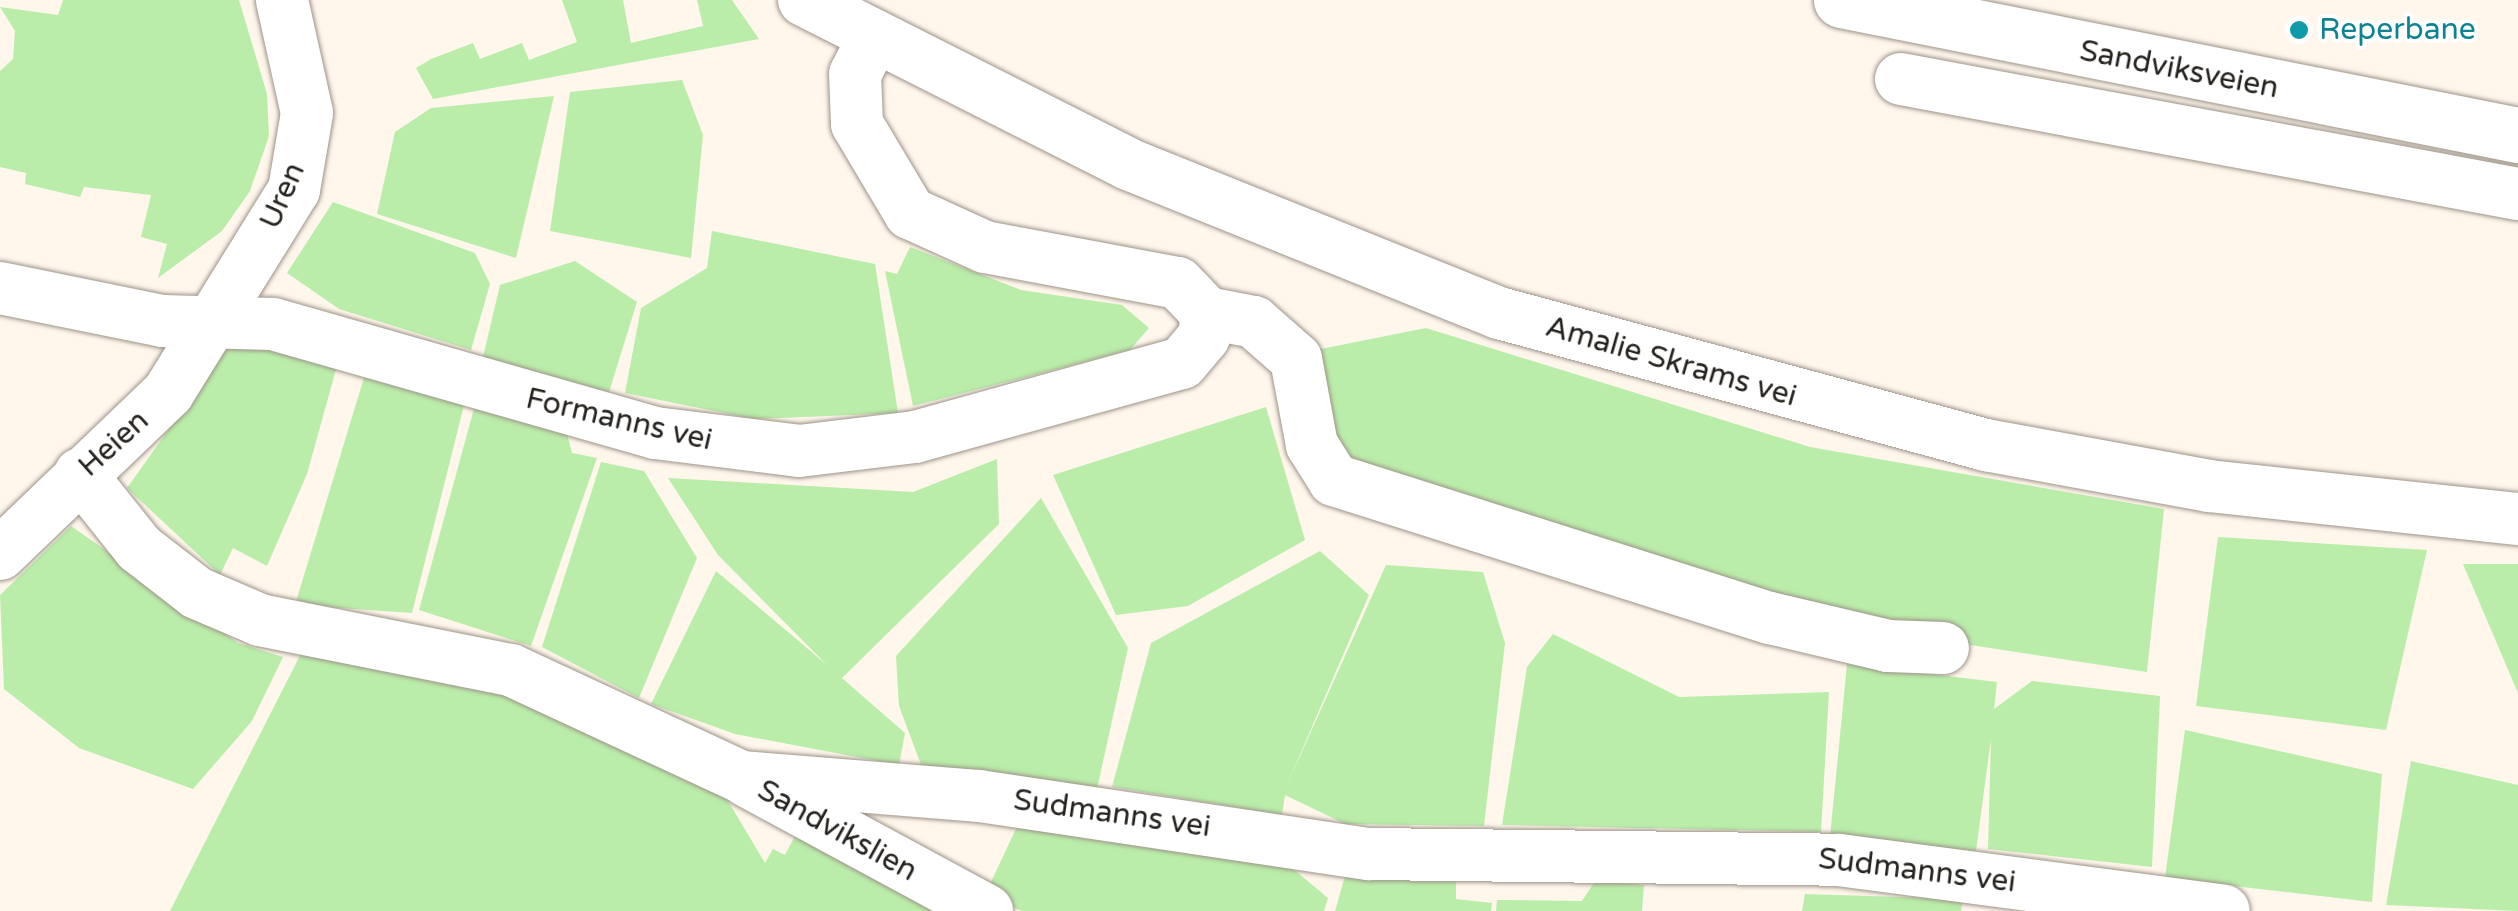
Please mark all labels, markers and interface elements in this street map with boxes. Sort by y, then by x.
place label: Reperbane [2319,12,2476,48]
marker: Reperbane [2288,19,2310,41]
street label: Sandviksveien [2077,33,2281,107]
street label: Uren [253,157,313,235]
street label: Amalie Skrams vei [1541,309,1801,415]
street label: Formanns vei [522,381,716,459]
street label: Heien [72,403,156,485]
street label: Sandvikslien [751,772,923,890]
street label: Sudmanns vei [1011,782,1213,846]
street label: Sudmanns vei [1816,841,2018,901]

